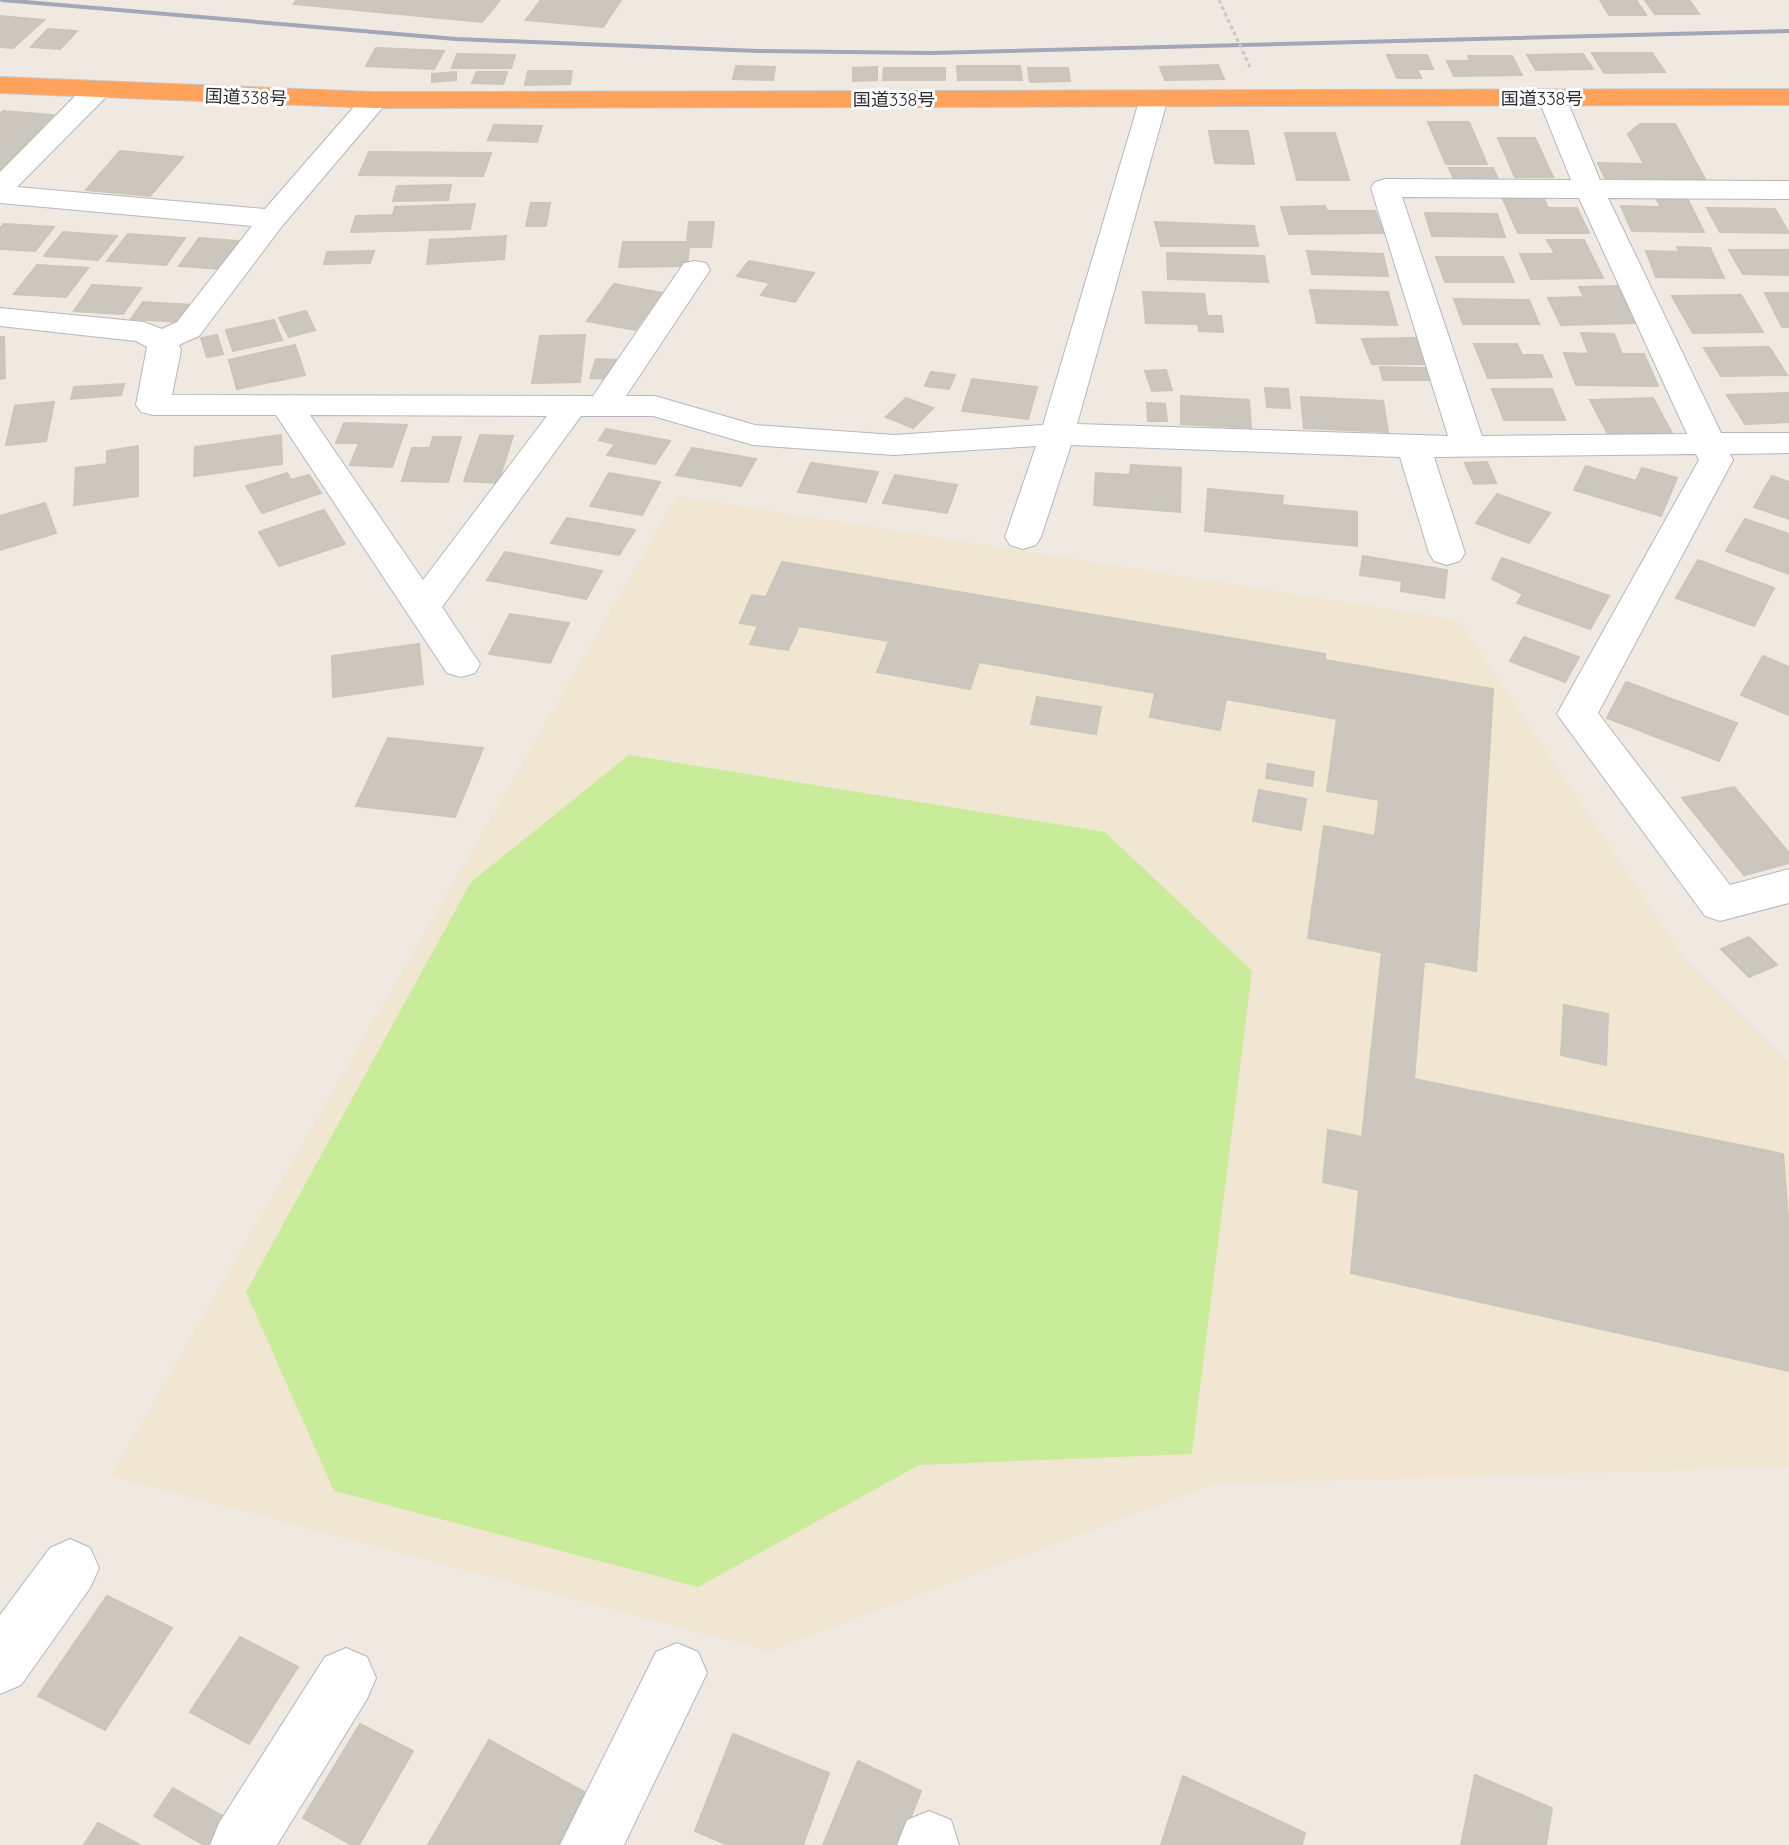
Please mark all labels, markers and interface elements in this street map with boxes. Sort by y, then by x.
street label: 国道338号 [204,84,288,110]
street label: 国道338号 [1501,87,1583,110]
street label: 国道338号 [853,88,935,111]

